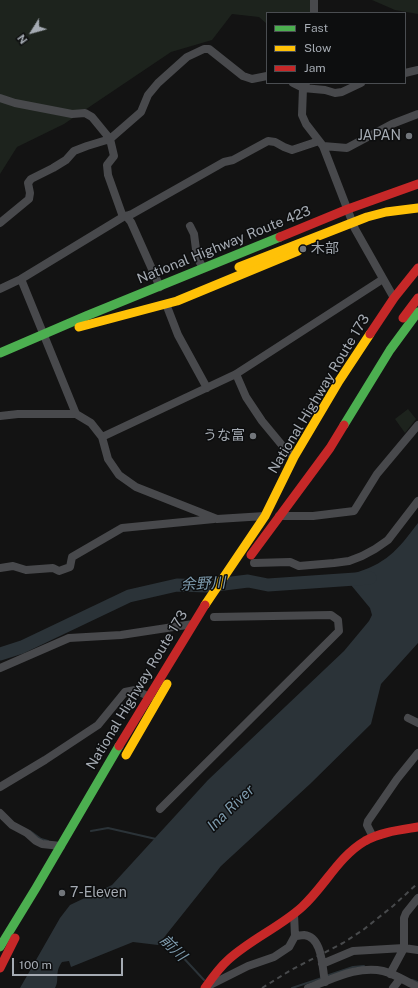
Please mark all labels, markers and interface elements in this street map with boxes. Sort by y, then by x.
north arrow [12,12,52,52]
legend [266,12,406,84]
text: Fast [304,21,328,35]
text: N [15,32,30,46]
text: Slow [304,41,331,55]
text: Jam [304,61,326,75]
place label: JAPAN [358,128,401,144]
marker: JAPAN [404,131,414,141]
street label: National Highway Route 423 [135,202,313,288]
place label: 木部 [311,241,339,257]
marker: 木部 [298,244,308,254]
street label: National Highway Route 173 [265,311,373,477]
place label: うな富 [203,428,245,444]
marker: うな富 [248,431,258,441]
water label: 余野川 [180,574,226,594]
street label: National Highway Route 173 [83,607,191,773]
water label: Ina River [204,781,258,835]
place label: 7-Eleven [70,885,127,901]
marker: 7-Eleven [57,888,67,898]
water label: 前川 [156,931,190,965]
scale bar [14,950,125,976]
text: 100 m [19,958,52,972]

